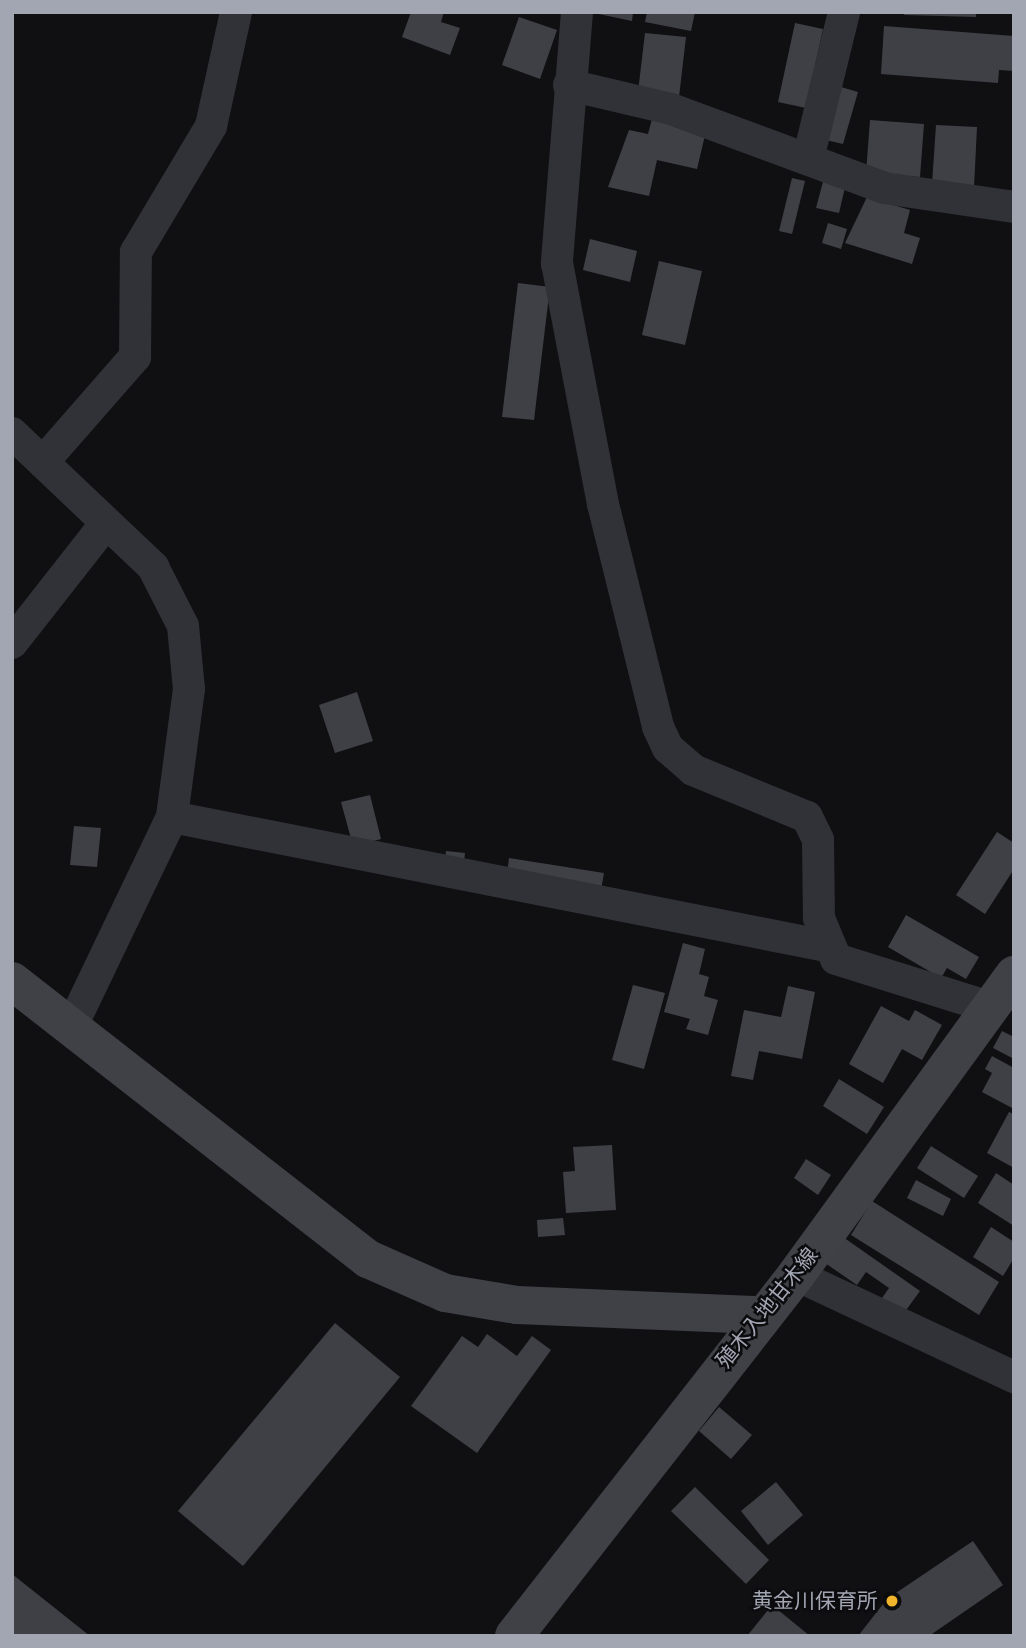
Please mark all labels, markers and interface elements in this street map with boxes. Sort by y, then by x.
street label: 殖木入地甘木線 [711,1243,823,1373]
place label: 黄金川保育所 [752,1588,878,1614]
marker: 黄金川保育所 [884,1593,900,1609]

